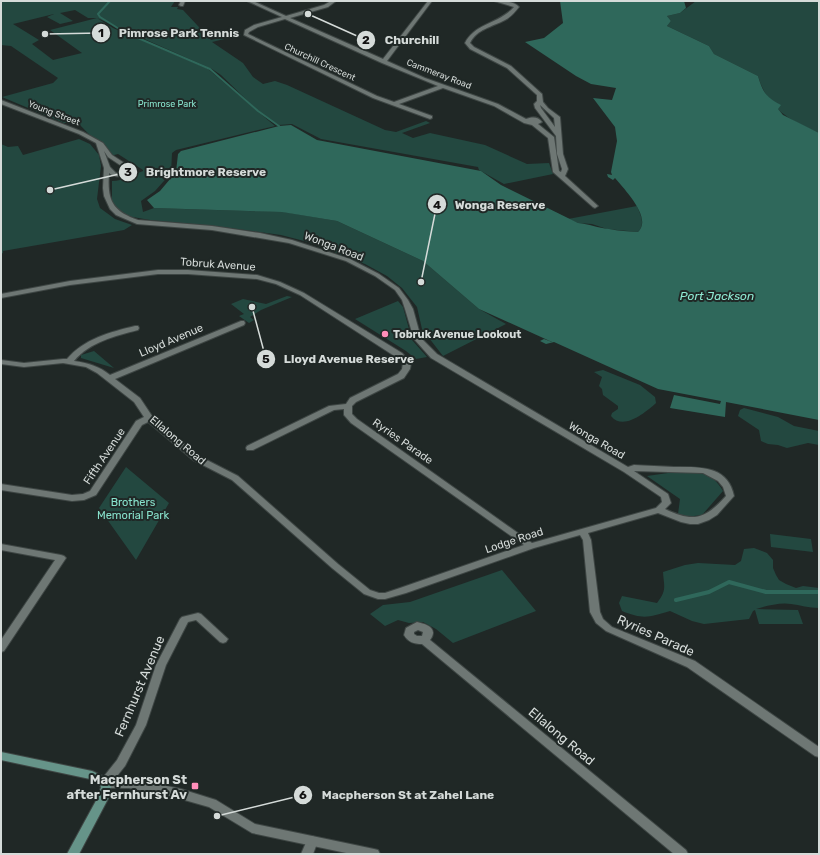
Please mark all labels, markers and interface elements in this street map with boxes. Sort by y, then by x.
callout: Pimrose Park Tennis [91,21,248,45]
text: 1 [98,26,104,40]
text: Pimrose Park Tennis [119,26,240,40]
callout: Churchill [356,28,447,52]
text: 2 [362,33,370,47]
text: Churchill [385,33,439,47]
street label: Churchill Crescent [283,41,358,83]
street label: Cammeray Road [405,57,473,91]
street label: Young Street [27,99,82,128]
park label: Primrose Park [138,99,197,109]
callout: Brightmore Reserve [118,160,274,184]
text: 3 [124,165,132,179]
text: Brightmore Reserve [146,165,266,179]
callout: Wonga Reserve [427,192,553,216]
text: 4 [433,198,441,212]
text: Wonga Reserve [455,198,545,212]
street label: Wonga Road [302,229,366,264]
street label: Tobruk Avenue [180,255,256,274]
water label: Port Jackson [680,289,754,303]
street label: Lloyd Avenue [137,321,205,360]
place label: Tobruk Avenue Lookout [393,328,521,341]
marker: Tobruk Avenue Lookout [380,329,390,339]
callout: Lloyd Avenue Reserve [256,347,423,371]
text: 5 [262,352,270,366]
text: Lloyd Avenue Reserve [284,352,414,366]
street label: Ellalong Road [147,413,208,468]
street label: Ryries Parade [370,416,435,467]
street label: Wonga Road [566,419,627,462]
street label: Fifth Avenue [81,426,128,487]
park label: Brothers Memorial Park [97,496,169,522]
street label: Lodge Road [483,525,545,556]
street label: Ryries Parade [615,612,697,659]
street label: Fernhurst Avenue [111,633,168,739]
street label: Ellalong Road [525,704,598,769]
place label: Macpherson St after Fernhurst Av [67,772,187,802]
marker: Macpherson St after Fernhurst Av [190,781,200,791]
callout: Macpherson St at Zahel Lane [293,783,502,807]
text: 6 [299,788,307,802]
text: Macpherson St at Zahel Lane [322,788,494,802]

